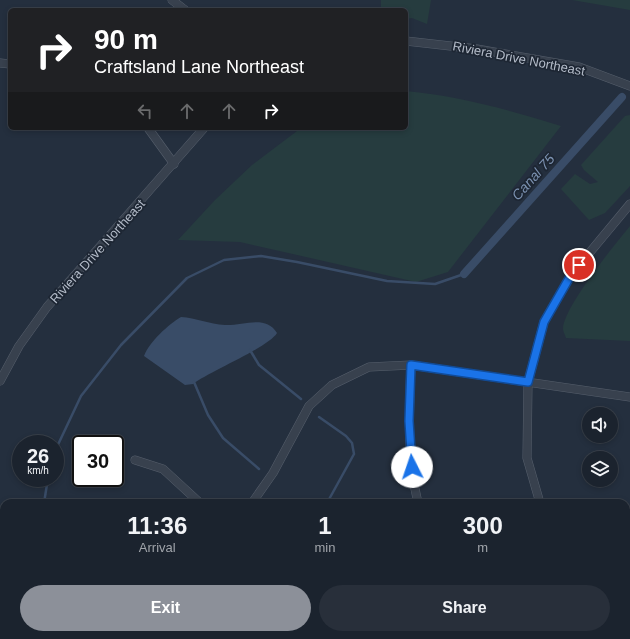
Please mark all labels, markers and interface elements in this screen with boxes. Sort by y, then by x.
icon: right [28,24,80,76]
text: 90 m [94,24,158,55]
street label: Riviera Drive Northeast [452,38,587,79]
text: Craftsland Lane Northeast [94,57,304,77]
icon: left [134,100,156,122]
icon: ahead [176,100,198,122]
icon: ahead [218,100,240,122]
icon: right [260,100,282,122]
water label: Canal 75 [508,151,558,203]
street label: Riviera Drive Northeast [47,196,148,306]
pin [562,248,596,282]
icon: arrive [568,254,590,276]
map controls [582,407,618,487]
button: sound [582,407,618,443]
speed limit sign: 30 [72,435,124,487]
text: 26 [27,445,49,467]
position arrow [391,446,433,488]
button: layers [582,451,618,487]
text: km/h [27,465,49,476]
text: 11:36 [127,512,187,539]
text: 1 [318,512,332,539]
text: 300 [463,512,503,539]
text: Arrival [139,540,176,555]
text: min [315,540,335,555]
text: m [477,540,488,555]
button: Exit [20,585,311,631]
button: Share [319,585,610,631]

